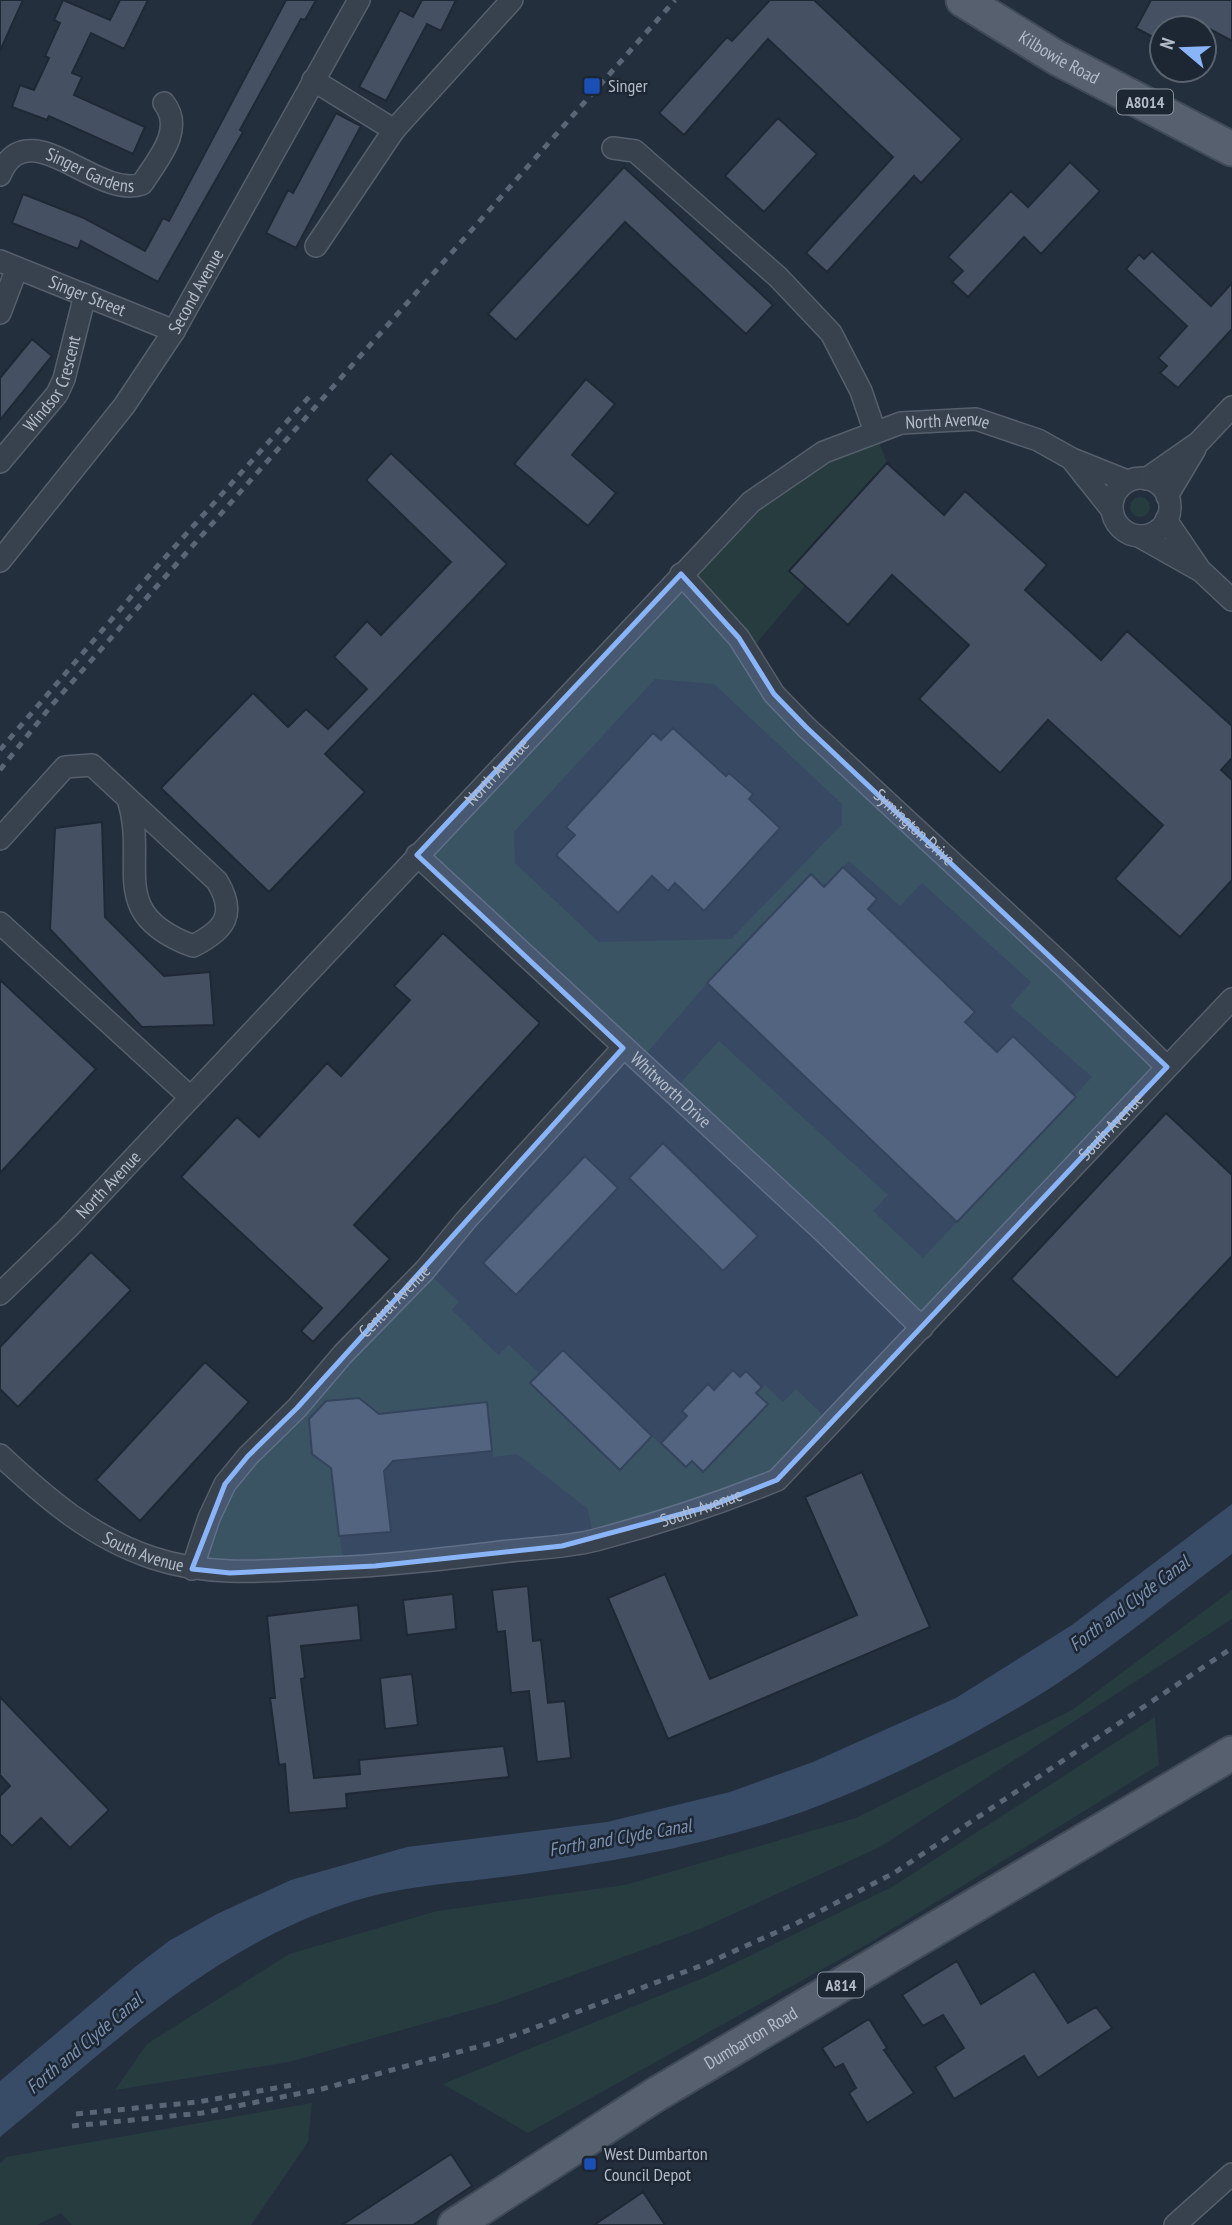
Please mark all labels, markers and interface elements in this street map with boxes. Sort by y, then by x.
north arrow [1148,14,1218,84]
street label: Kilbowie Road [1015,25,1103,89]
text: N [1154,35,1180,52]
place label: Singer [608,74,648,97]
marker: Singer [582,76,602,96]
road number: A8014 [1117,90,1173,114]
street label: Singer Gardens [43,142,134,197]
street label: Second Avenue [163,245,229,338]
street label: Singer Street [46,270,129,321]
street label: Windsor Crescent [18,333,85,437]
street label: North Avenue [905,407,993,434]
street label: North Avenue [459,733,534,810]
street label: Symington Drive [869,784,960,870]
street label: Whitworth Drive [626,1047,716,1133]
street label: South Avenue [1073,1088,1148,1165]
street label: North Avenue [71,1146,146,1223]
street label: Central Avenue [353,1259,435,1342]
street label: South Avenue [657,1483,745,1532]
street label: South Avenue [99,1526,186,1577]
water label: Forth and Clyde Canal [1064,1549,1195,1656]
water label: Forth and Clyde Canal [547,1812,695,1861]
road number: A814 [818,1972,864,1997]
water label: Forth and Clyde Canal [21,1986,148,2099]
street label: Dumbarton Road [700,2001,801,2074]
place label: West Dumbarton Council Depot [604,2142,708,2186]
marker: West Dumbarton Council Depot [582,2156,598,2172]

